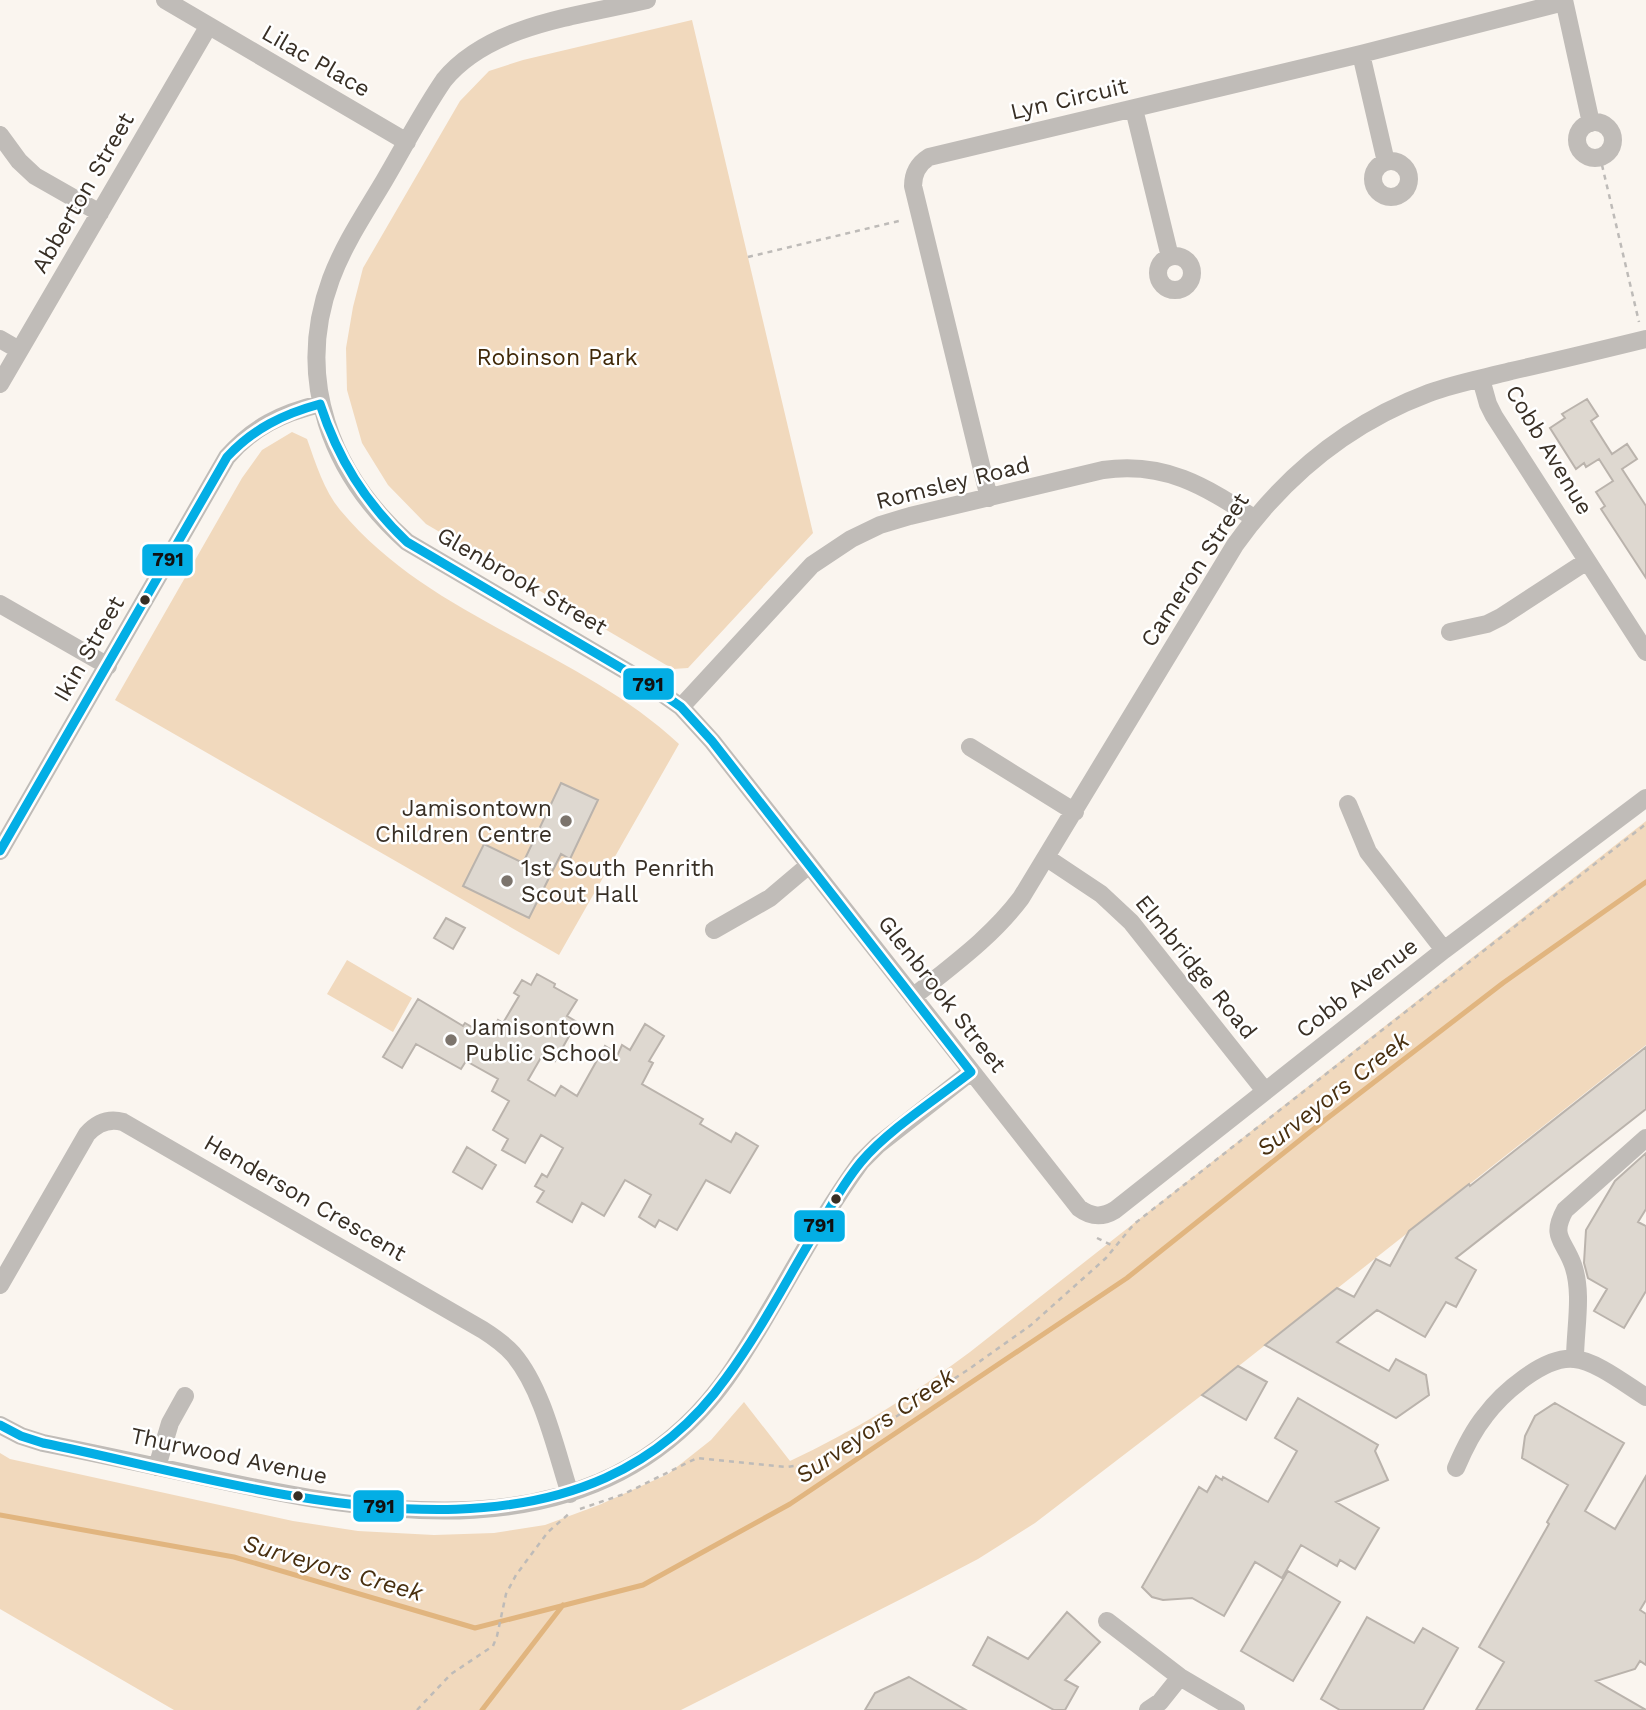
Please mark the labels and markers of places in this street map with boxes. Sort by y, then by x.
unlabelled marker [138,593,152,607]
place label: Jamisontown Children Centre [375,795,552,848]
marker: Jamisontown Children Centre [558,813,574,829]
place label: 1st South Penrith Scout Hall [521,855,715,908]
marker: 1st South Penrith Scout Hall [499,873,515,889]
place label: Jamisontown Public School [465,1014,618,1067]
marker: Jamisontown Public School [443,1032,459,1048]
unlabelled marker [829,1192,843,1206]
unlabelled marker [291,1489,305,1503]

